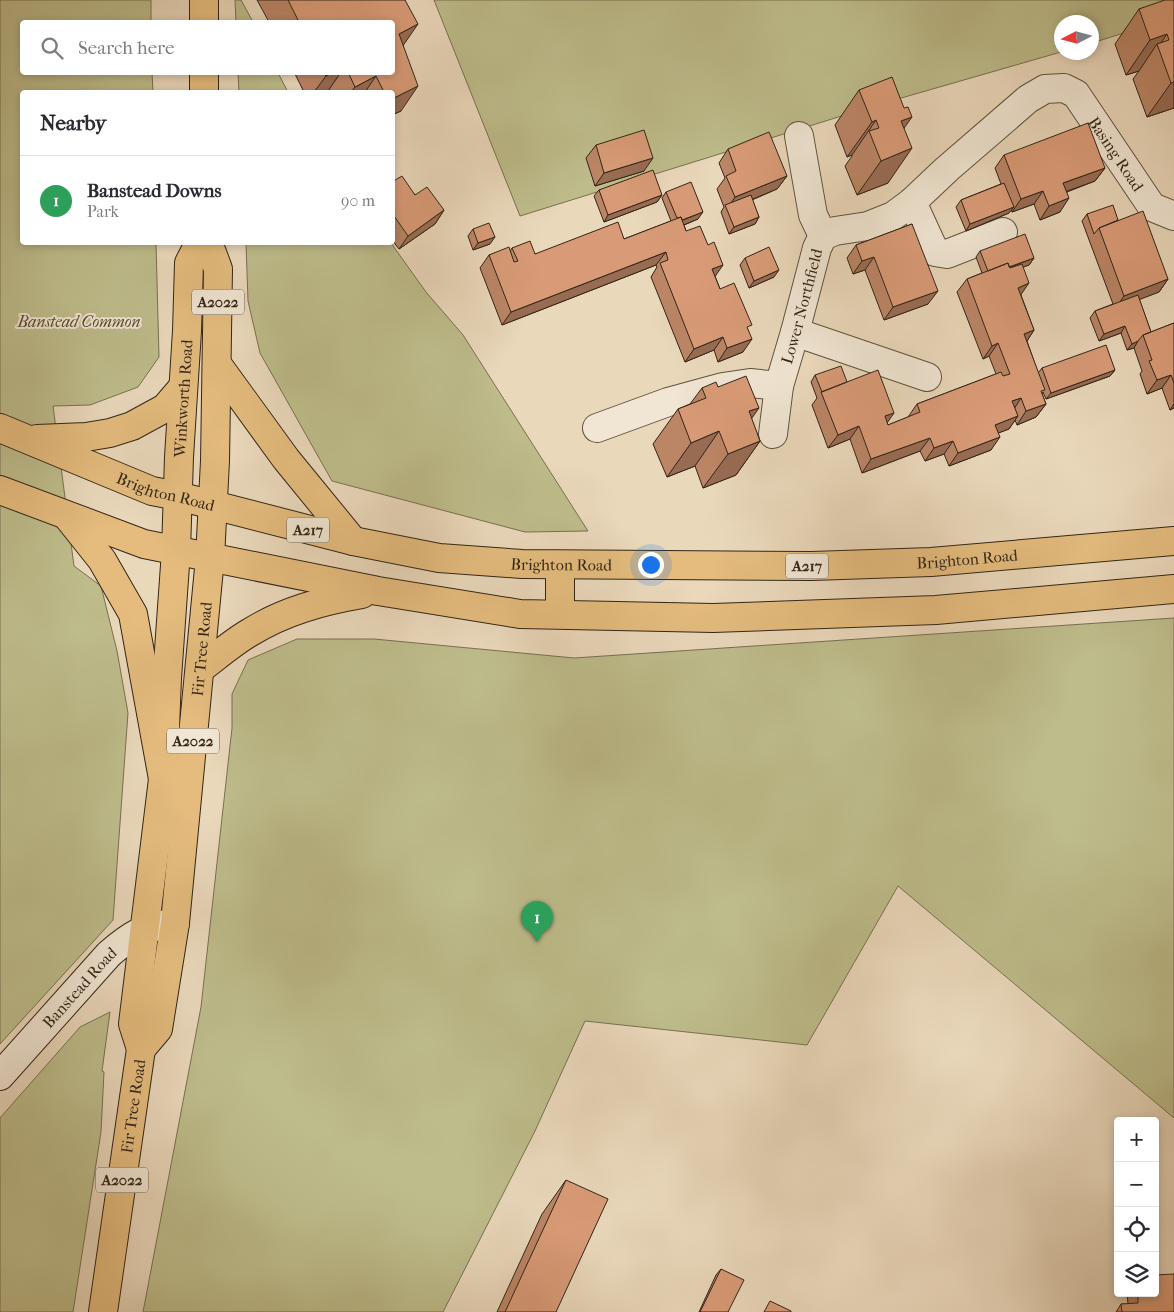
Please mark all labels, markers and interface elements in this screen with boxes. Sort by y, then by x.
north arrow [1054,15,1099,60]
search box [20,20,395,75]
icon: search [38,34,66,62]
text: Search here [78,37,174,59]
text: Nearby [40,111,106,135]
street label: Basing Road [1084,113,1148,195]
text: Banstead Downs [87,180,222,202]
text: 1 [53,191,59,210]
text: 90 m [341,191,375,210]
text: Park [87,202,119,221]
street label: Lower Northfield [777,246,827,366]
road number: A2022 [192,290,244,314]
park label: Banstead Common [16,312,141,331]
street label: Winkworth Road [170,339,196,459]
street label: Brighton Road [114,468,217,515]
road number: A217 [287,518,329,542]
street label: Brighton Road [916,546,1019,572]
your location [638,552,664,578]
street label: Brighton Road [510,554,612,575]
road number: A217 [786,554,828,578]
street label: Fir Tree Road [188,600,216,697]
road number: A2022 [167,728,219,754]
pin: 1 [521,901,553,942]
street label: Banstead Road [39,943,121,1032]
street label: Fir Tree Road [117,1058,149,1155]
map controls [1114,1117,1159,1297]
button: + [1114,1117,1159,1162]
button: − [1114,1162,1159,1207]
road number: A2022 [96,1168,148,1192]
button: locate [1114,1207,1159,1252]
button: layers [1114,1252,1159,1297]

